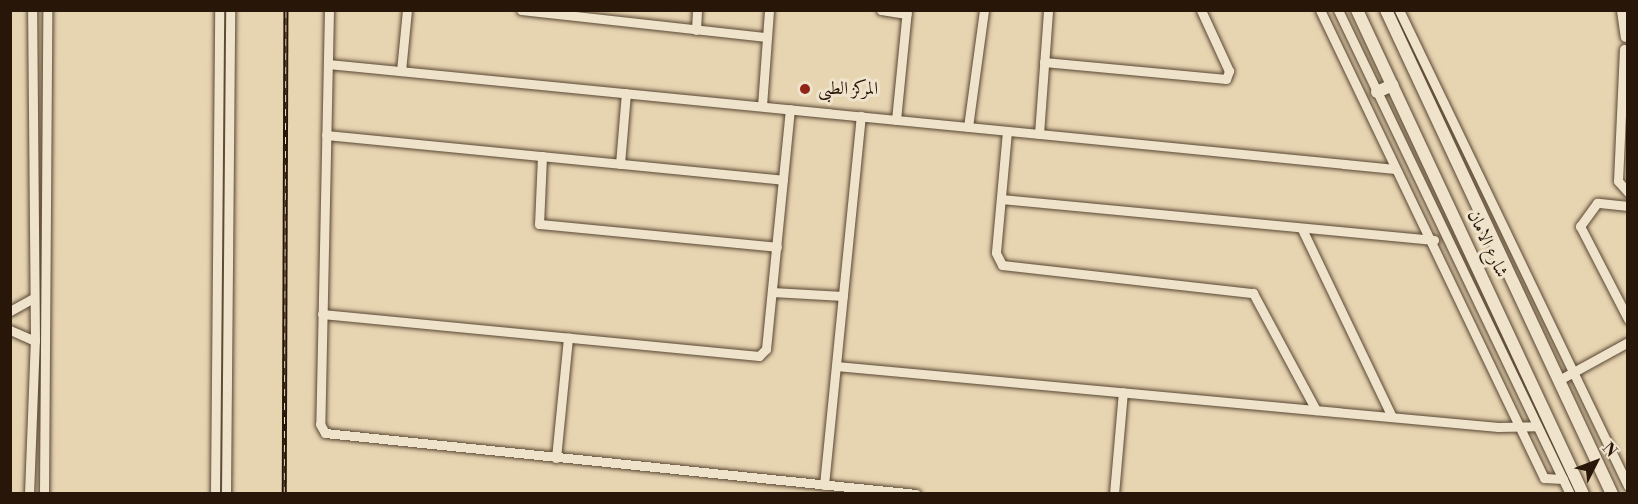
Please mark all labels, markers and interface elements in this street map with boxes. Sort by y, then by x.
place label: المركز الطبى [818,78,878,100]
marker: المركز الطبى [796,80,814,98]
street label: شارع الامان [1462,207,1512,281]
north arrow [1566,432,1626,492]
text: N [1598,439,1621,461]

